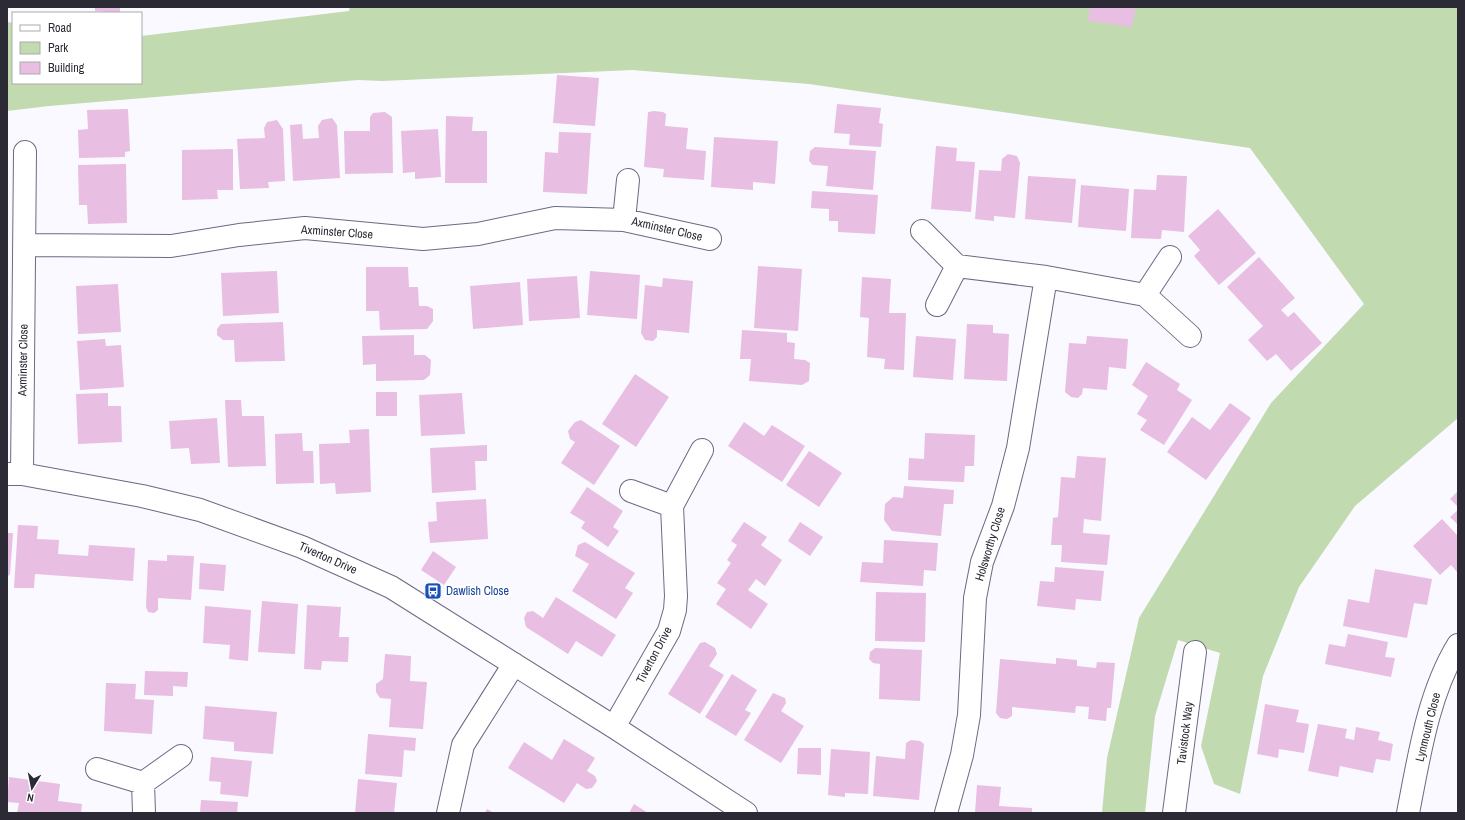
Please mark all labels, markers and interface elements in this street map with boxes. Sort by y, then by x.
legend [12,12,142,84]
text: Road [48,20,72,36]
text: Park [48,40,68,56]
text: Building [48,60,85,76]
street label: Axminster Close [629,213,704,245]
street label: Axminster Close [299,221,374,242]
street label: Axminster Close [14,324,32,397]
street label: Holsworthy Close [971,505,1009,583]
street label: Tiverton Drive [296,538,360,578]
bus stop icon: Dawlish Close [423,581,443,601]
place label: Dawlish Close [446,583,509,599]
street label: Tiverton Drive [632,624,676,686]
street label: Lynmouth Close [1412,691,1444,763]
street label: Tavistock Way [1173,701,1197,765]
north arrow [12,768,52,808]
text: N [26,790,35,805]

